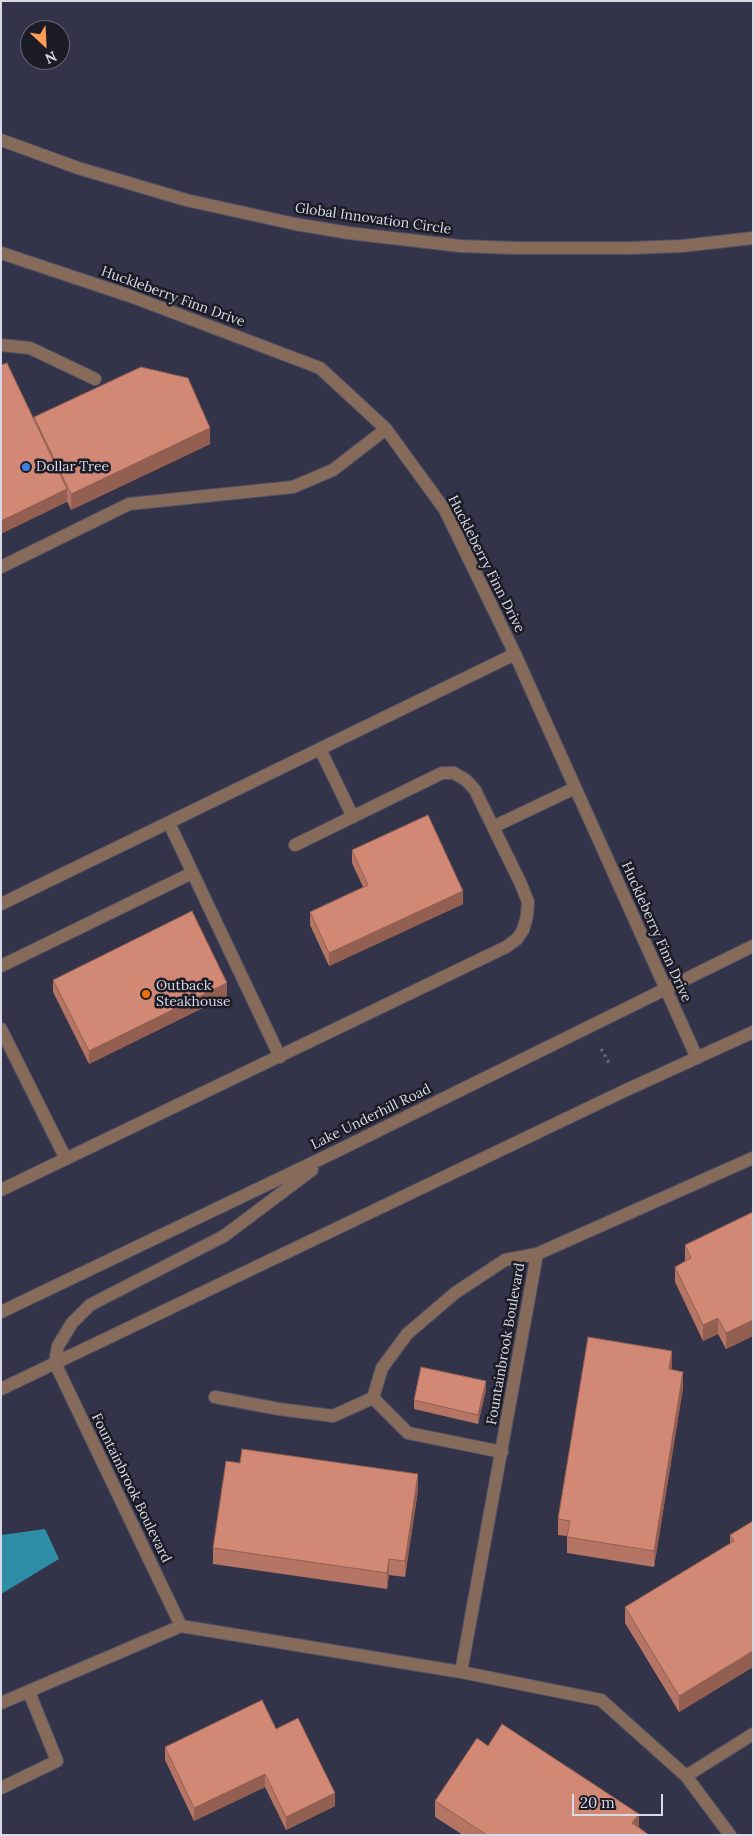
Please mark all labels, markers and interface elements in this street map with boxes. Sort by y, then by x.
north arrow [20,20,70,70]
text: N [42,47,60,68]
street label: Global Innovation Circle [294,200,452,238]
street label: Huckleberry Finn Drive [99,263,247,331]
place label: Dollar Tree [36,459,109,475]
marker: Dollar Tree [20,461,32,473]
street label: Huckleberry Finn Drive [444,493,528,635]
street label: Huckleberry Finn Drive [617,859,695,1005]
place label: Outback Steakhouse [156,978,231,1010]
marker: Outback Steakhouse [140,988,152,1000]
street label: Lake Underhill Road [308,1081,434,1153]
street label: Fountainbrook Boulevard [483,1262,529,1426]
street label: Fountainbrook Boulevard [87,1411,175,1565]
scale bar [574,1784,665,1816]
text: 20 m [580,1793,615,1812]

